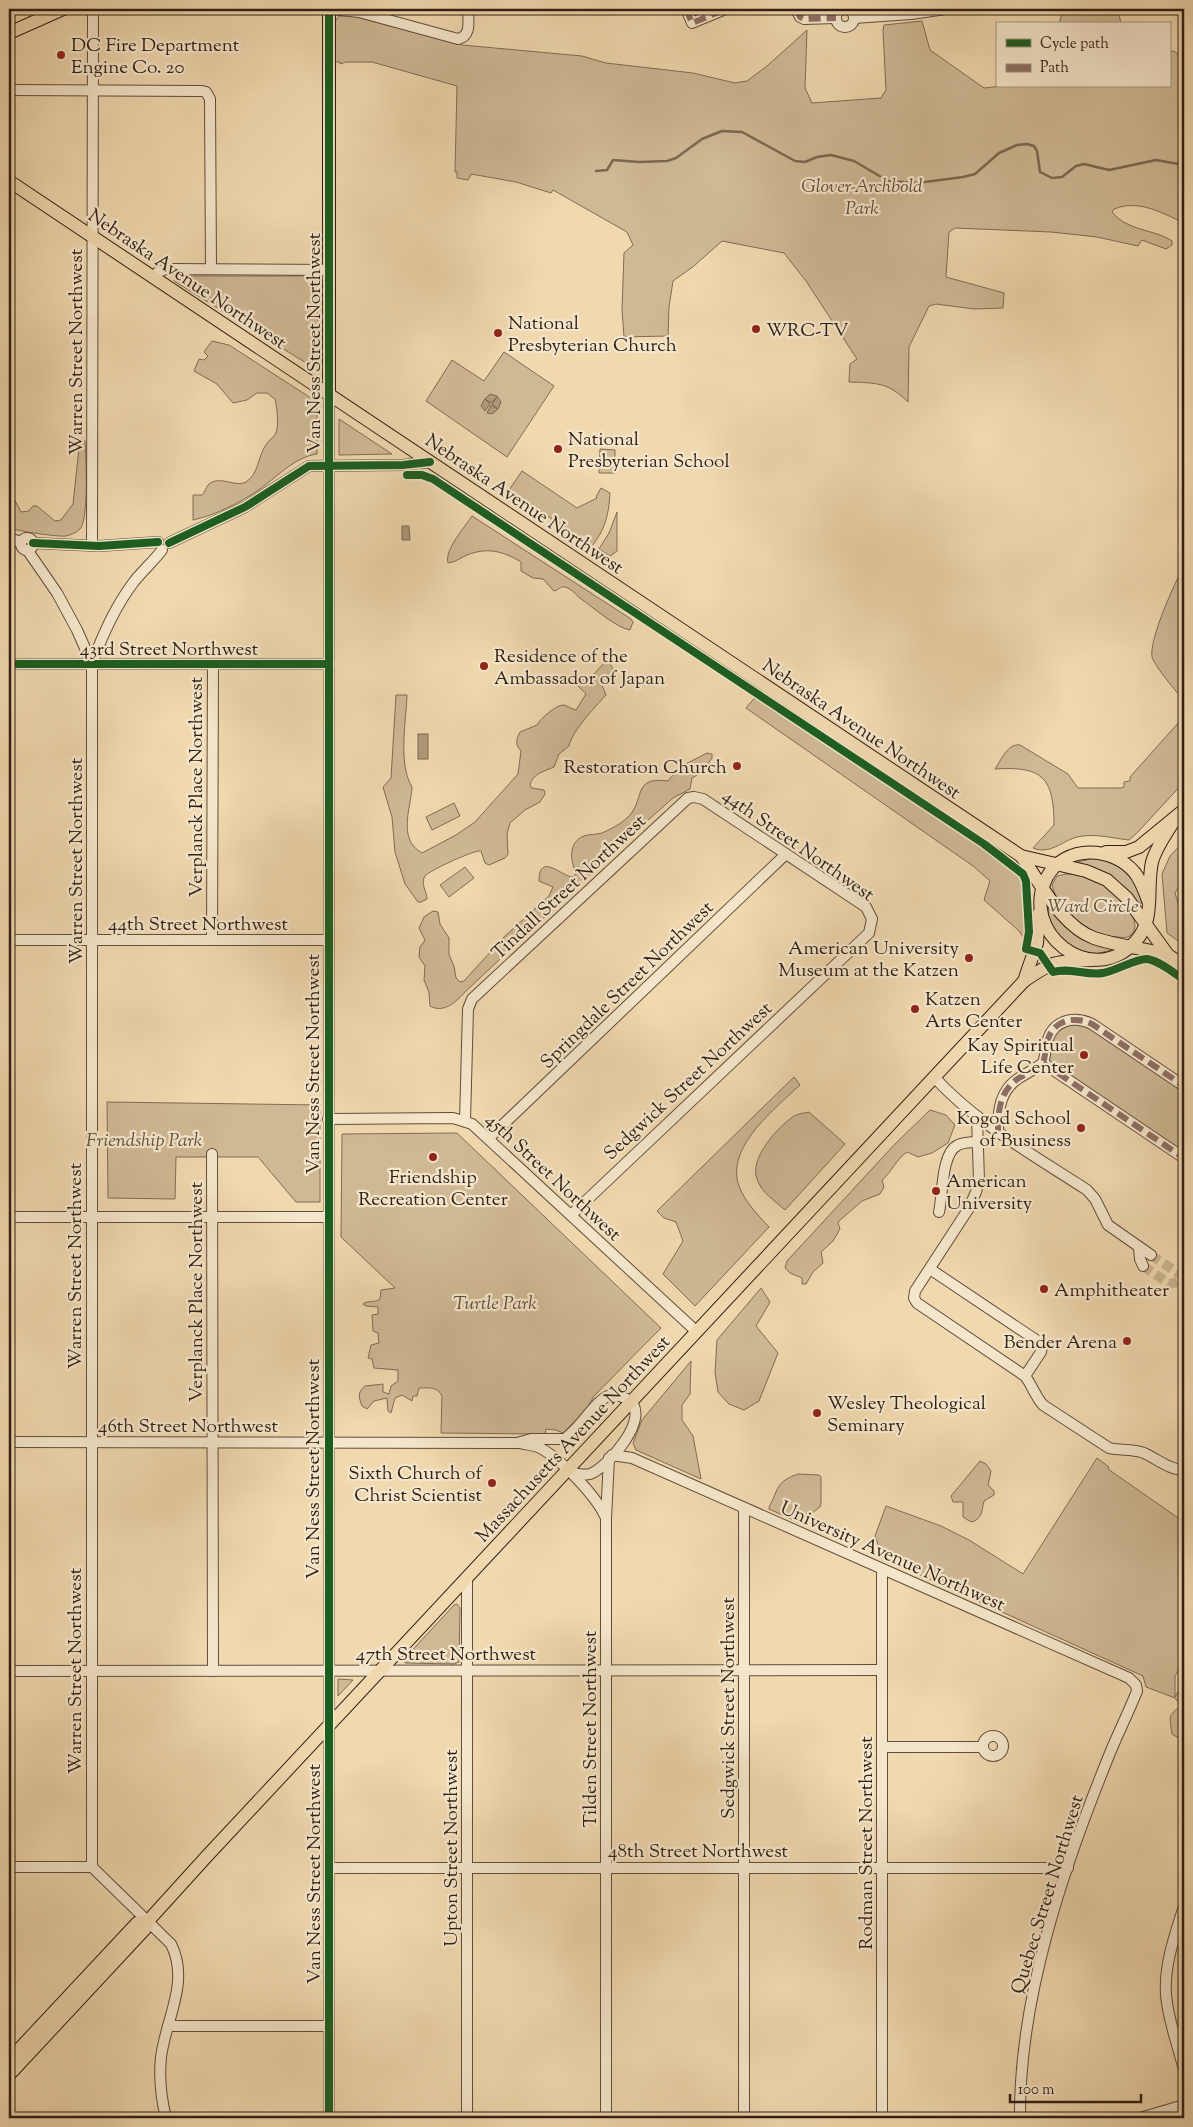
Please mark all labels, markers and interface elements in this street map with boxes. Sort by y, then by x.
legend [996,22,1170,88]
place label: DC Fire Department Engine Co. 20 [71,33,240,82]
text: Cycle path [1040,34,1109,55]
marker: DC Fire Department Engine Co. 20 [55,49,67,61]
text: Path [1040,58,1069,79]
park label: Glover-Archbold Park [801,174,923,223]
street label: Nebraska Avenue Northwest [82,203,292,357]
street label: Van Ness Street Northwest [302,232,329,453]
street label: Warren Street Northwest [64,248,91,455]
place label: National Presbyterian Church [508,311,677,360]
place label: WRC-TV [766,318,848,345]
marker: WRC-TV [750,323,762,335]
marker: National Presbyterian Church [492,327,504,339]
place label: National Presbyterian School [568,427,730,476]
street label: Nebraska Avenue Northwest [419,428,629,582]
marker: National Presbyterian School [552,443,564,455]
street label: 43rd Street Northwest [80,637,259,664]
place label: Residence of the Ambassador of Japan [494,644,665,693]
street label: Nebraska Avenue Northwest [756,653,966,807]
marker: Residence of the Ambassador of Japan [478,660,490,672]
street label: Verplanck Place Northwest [184,676,211,897]
place label: Restoration Church [564,755,727,782]
street label: Warren Street Northwest [64,757,91,964]
marker: Restoration Church [731,760,743,772]
street label: 44th Street Northwest [716,783,880,909]
street label: Tindall Street Northwest [486,809,653,967]
park label: Ward Circle [1047,894,1139,921]
street label: Springdale Street Northwest [535,895,721,1076]
street label: 44th Street Northwest [108,912,289,939]
place label: American University Museum at the Katzen [778,936,960,985]
marker: American University Museum at the Katzen [963,952,975,964]
street label: Van Ness Street Northwest [301,953,328,1174]
place label: Katzen Arts Center [925,987,1022,1036]
street label: Sedgwick Street Northwest [598,996,779,1167]
marker: Katzen Arts Center [909,1003,921,1015]
place label: Kay Spiritual Life Center [967,1033,1074,1082]
marker: Kay Spiritual Life Center [1078,1049,1090,1061]
place label: Kogod School of Business [957,1106,1071,1155]
street label: 45th Street Northwest [478,1108,627,1248]
marker: Kogod School of Business [1075,1122,1087,1134]
park label: Friendship Park [86,1128,203,1155]
marker: Friendship Recreation Center [427,1151,439,1163]
street label: Warren Street Northwest [63,1162,90,1369]
place label: Friendship Recreation Center [358,1165,508,1214]
place label: American University [946,1169,1033,1218]
street label: Verplanck Place Northwest [184,1181,211,1402]
marker: American University [930,1185,942,1197]
place label: Amphitheater [1054,1278,1169,1305]
marker: Amphitheater [1038,1283,1050,1295]
park label: Turtle Park [453,1291,537,1318]
street label: Massachusetts Avenue Northwest [470,1330,678,1549]
place label: Bender Arena [1004,1330,1117,1357]
marker: Bender Arena [1121,1335,1133,1347]
street label: Van Ness Street Northwest [301,1358,328,1579]
place label: Wesley Theological Seminary [827,1391,986,1440]
marker: Wesley Theological Seminary [811,1407,823,1419]
street label: 46th Street Northwest [98,1414,278,1441]
place label: Sixth Church of Christ Scientist [348,1461,483,1510]
marker: Sixth Church of Christ Scientist [486,1477,498,1489]
street label: University Avenue Northwest [775,1495,1009,1619]
street label: Warren Street Northwest [63,1567,90,1774]
street label: Sedgwick Street Northwest [716,1597,743,1819]
street label: Tilden Street Northwest [578,1630,605,1828]
street label: 47th Street Northwest [356,1642,537,1669]
street label: Rodman Street Northwest [854,1736,881,1950]
street label: Upton Street Northwest [439,1749,466,1947]
street label: Van Ness Street Northwest [302,1763,329,1984]
street label: Quebec Street Northwest [1005,1791,1092,1998]
street label: 48th Street Northwest [608,1839,789,1866]
scale bar [1010,2072,1142,2104]
text: 100 m [1018,2080,1055,2101]

